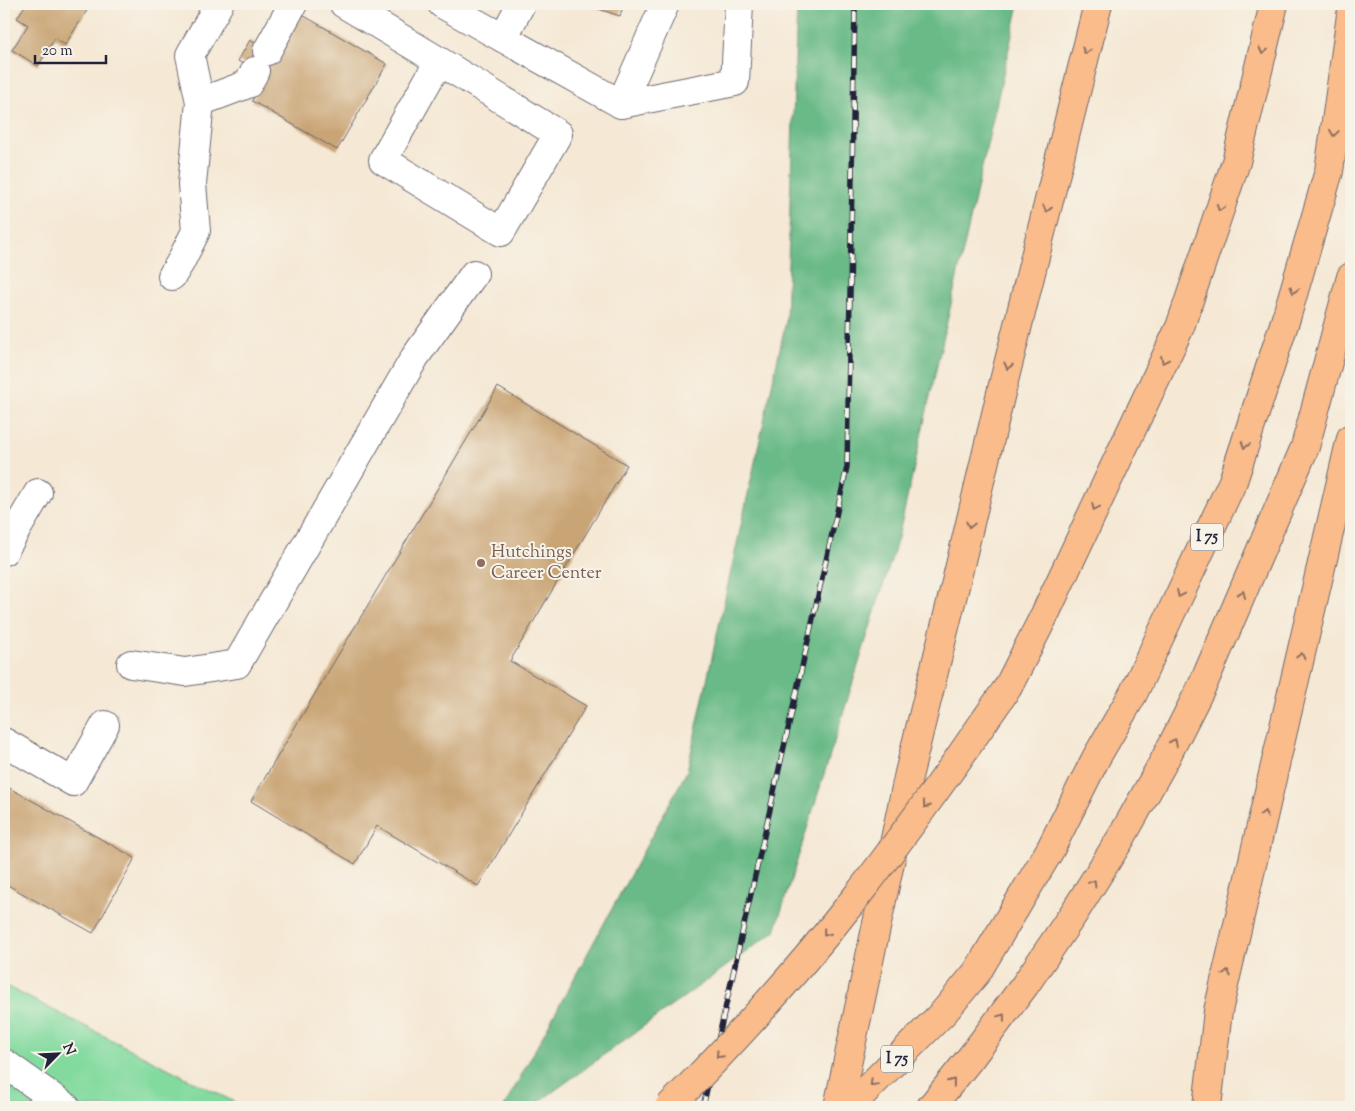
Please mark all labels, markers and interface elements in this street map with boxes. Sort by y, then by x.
scale bar [35,32,106,64]
text: 20 m [42,41,73,62]
one-way arrow [1081,47,1092,56]
one-way arrow [1258,47,1269,56]
one-way arrow [1329,129,1340,137]
one-way arrow [1216,203,1226,212]
one-way arrow [1042,204,1053,213]
one-way arrow [1290,285,1300,294]
one-way arrow [1160,355,1171,364]
one-way arrow [1003,362,1014,371]
one-way arrow [1241,440,1251,449]
one-way arrow [1091,502,1102,511]
one-way arrow [965,520,976,529]
road number: I 75 [1191,524,1223,550]
place label: Hutchings Career Center [491,540,602,587]
marker: Hutchings Career Center [475,557,487,569]
one-way arrow [1176,589,1187,598]
one-way arrow [1235,590,1246,599]
one-way arrow [1295,652,1306,661]
one-way arrow [1168,738,1178,747]
one-way arrow [923,799,931,808]
one-way arrow [1258,810,1269,819]
one-way arrow [1087,879,1096,888]
one-way arrow [823,928,832,937]
one-way arrow [1221,968,1232,977]
one-way arrow [996,1014,1004,1023]
north arrow [32,1028,82,1078]
text: N [57,1040,79,1059]
road number: I 75 [881,1046,913,1072]
one-way arrow [716,1050,725,1059]
one-way arrow [870,1078,879,1087]
one-way arrow [946,1079,954,1088]

